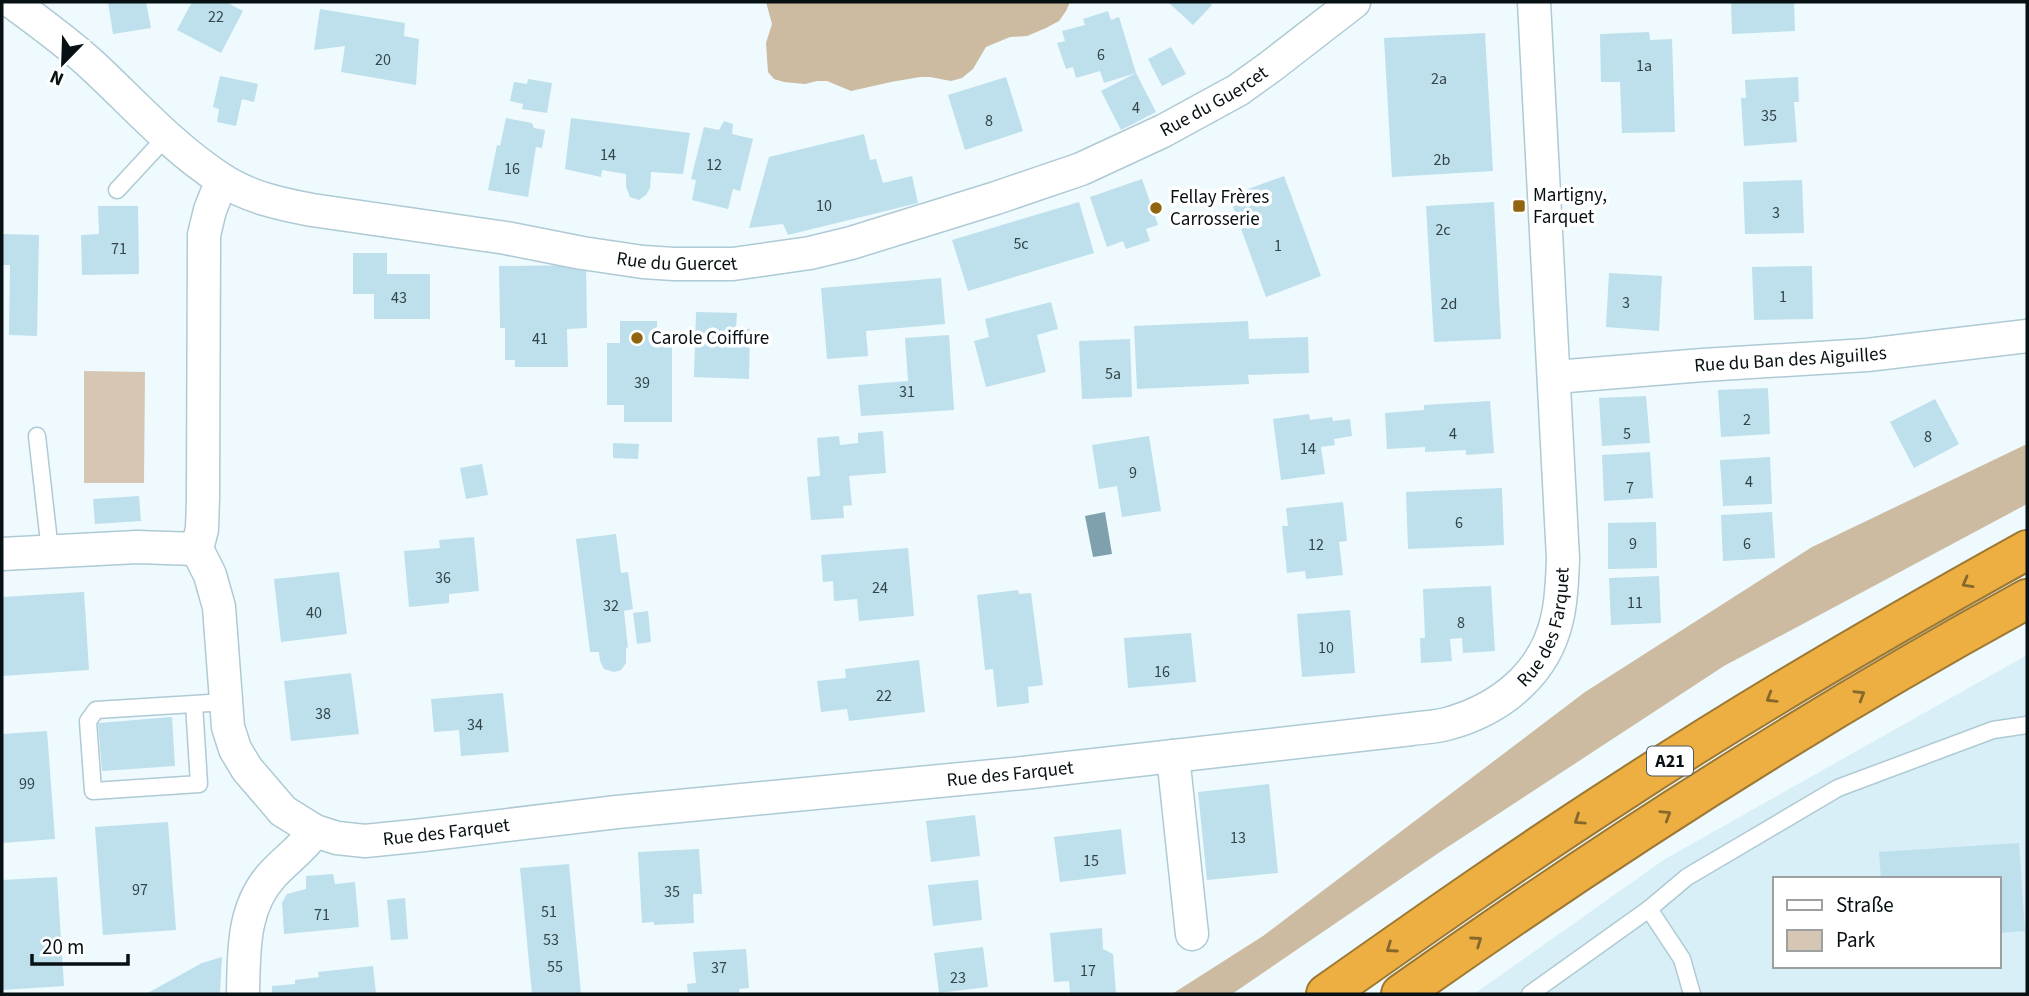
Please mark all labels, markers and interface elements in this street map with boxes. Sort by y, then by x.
house number: 22 [208,6,224,28]
north arrow [28,28,98,98]
house number: 6 [1097,44,1105,66]
house number: 20 [375,49,391,71]
house number: 1a [1636,55,1652,77]
street label: Rue du Guercet [1155,59,1274,144]
text: N [46,62,68,92]
house number: 2a [1431,68,1447,90]
house number: 4 [1132,97,1140,119]
house number: 35 [1761,105,1777,127]
house number: 8 [985,110,993,132]
house number: 14 [600,144,616,166]
house number: 2b [1434,149,1451,171]
house number: 12 [706,154,722,176]
house number: 16 [504,158,520,180]
place label: Martigny, Farquet [1533,182,1607,231]
place label: Fellay Frères Carrosserie [1170,184,1269,233]
house number: 10 [816,195,832,217]
marker: Martigny, Farquet [1511,198,1527,214]
marker: Fellay Frères Carrosserie [1148,200,1164,216]
house number: 3 [1772,202,1780,224]
house number: 2c [1435,219,1451,241]
house number: 5c [1013,233,1029,255]
house number: 1 [1274,235,1282,257]
house number: 71 [111,238,127,260]
street label: Rue du Guercet [615,245,740,278]
house number: 1 [1779,286,1787,308]
house number: 43 [391,287,407,309]
house number: 3 [1622,292,1630,314]
house number: 2d [1441,293,1457,315]
place label: Carole Coiffure [651,325,769,352]
house number: 41 [532,328,548,350]
marker: Carole Coiffure [629,330,645,346]
street label: Rue du Ban des Aiguilles [1693,339,1888,379]
house number: 5a [1105,363,1121,385]
house number: 39 [634,372,650,394]
house number: 31 [899,381,915,403]
house number: 2 [1743,409,1751,431]
house number: 4 [1449,423,1457,445]
house number: 5 [1623,423,1631,445]
house number: 8 [1924,426,1932,448]
house number: 14 [1300,438,1316,460]
house number: 9 [1129,462,1137,484]
house number: 4 [1745,471,1753,493]
house number: 7 [1626,477,1634,499]
house number: 6 [1455,512,1463,534]
house number: 9 [1629,533,1637,555]
house number: 6 [1743,533,1751,555]
house number: 12 [1308,534,1324,556]
street label: Rue des Farquet [1511,566,1576,693]
house number: 36 [435,567,451,589]
one-way arrow [1962,575,1975,588]
house number: 24 [872,577,888,599]
house number: 11 [1627,592,1643,614]
house number: 32 [603,595,619,617]
house number: 40 [306,602,322,624]
house number: 8 [1457,612,1465,634]
house number: 10 [1318,637,1334,659]
house number: 16 [1154,661,1170,683]
house number: 22 [876,685,892,707]
one-way arrow [1766,689,1779,702]
one-way arrow [1852,691,1865,704]
house number: 38 [315,703,331,725]
house number: 34 [467,714,483,736]
road number: A21 [1647,746,1693,776]
street label: Rue des Farquet [945,754,1076,794]
house number: 99 [19,773,35,795]
one-way arrow [1659,810,1672,823]
street label: Rue des Farquet [381,811,512,853]
one-way arrow [1574,811,1587,824]
house number: 13 [1230,827,1246,849]
house number: 15 [1083,850,1099,872]
legend [1773,877,2001,968]
house number: 97 [132,879,148,901]
house number: 35 [664,881,680,903]
text: Straße [1836,890,1894,920]
house number: 51 [541,901,557,923]
house number: 71 [314,904,330,926]
scale bar [32,922,128,966]
text: Park [1836,925,1876,955]
house number: 53 [543,929,559,951]
text: 20 m [42,932,84,962]
one-way arrow [1469,937,1482,949]
one-way arrow [1386,940,1399,952]
house number: 55 [547,956,563,978]
house number: 37 [711,957,727,979]
house number: 17 [1080,960,1096,982]
house number: 23 [950,967,966,989]

